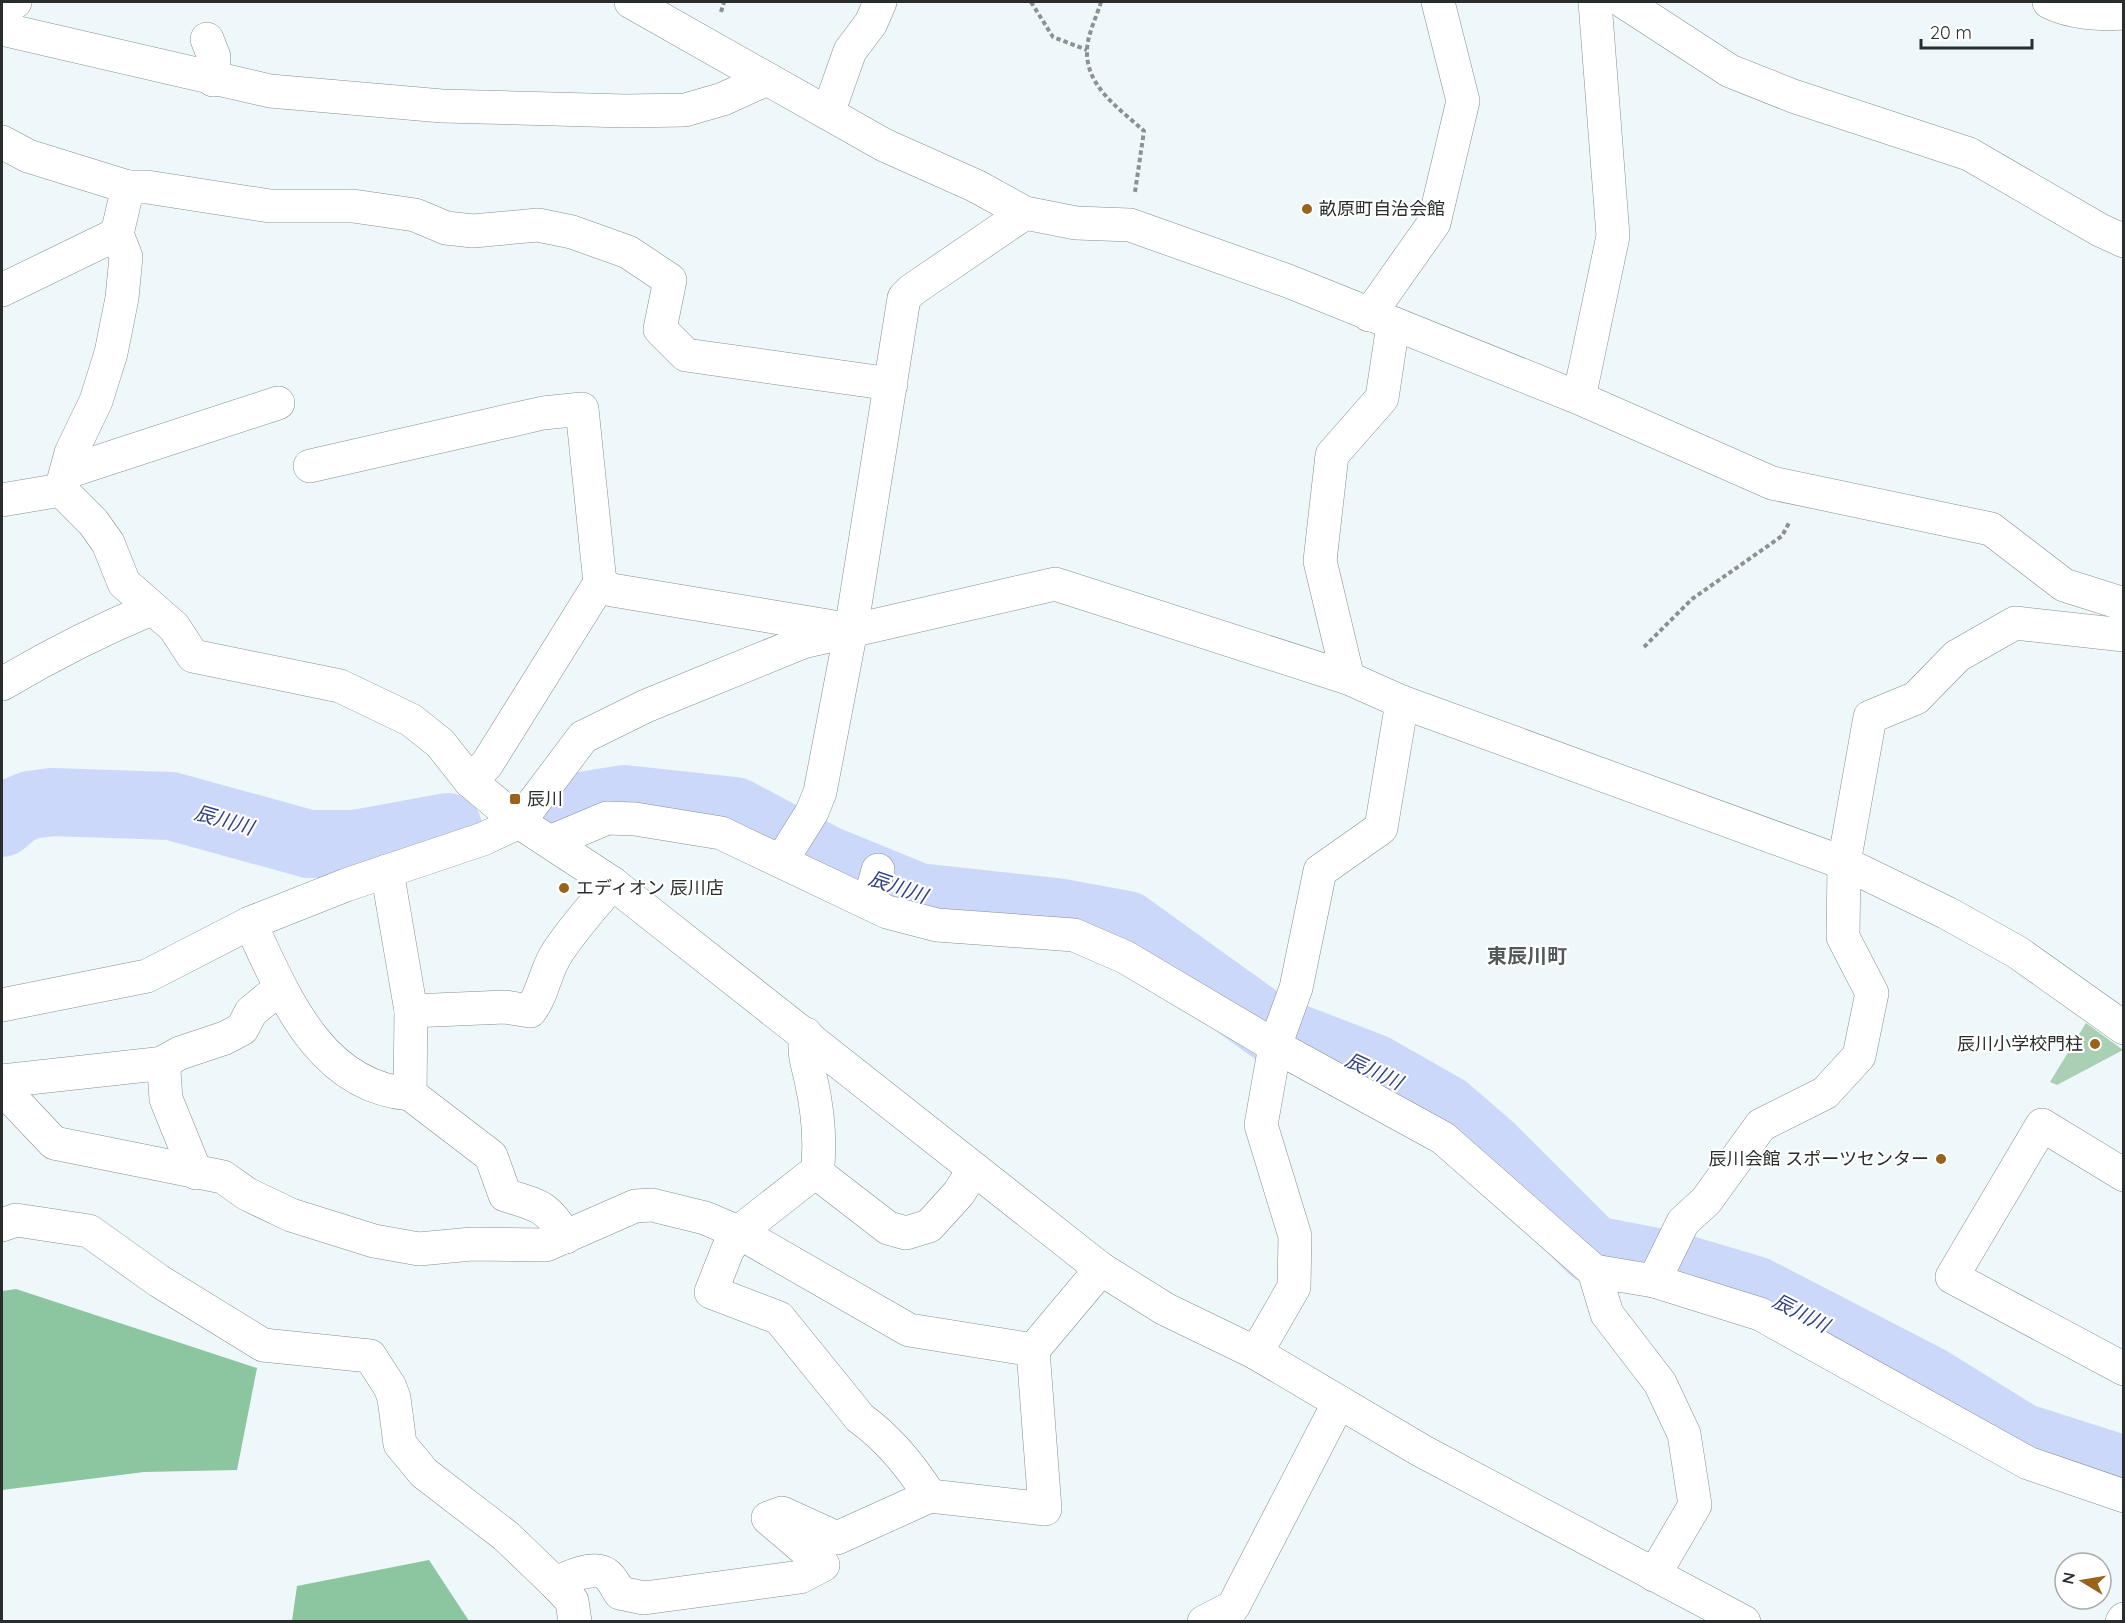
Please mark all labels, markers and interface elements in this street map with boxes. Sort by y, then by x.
scale bar [1921,12,2032,50]
text: 20 m [1930,21,1972,44]
place label: 畝原町自治会館 [1319,197,1445,220]
marker: 畝原町自治会館 [1300,202,1314,216]
place label: 辰川 [527,787,563,810]
marker: 辰川 [508,792,522,806]
water label: 辰川川 [192,799,258,840]
water label: 辰川川 [866,865,932,909]
place label: エディオン 辰川店 [576,876,724,899]
marker: エディオン 辰川店 [557,881,571,895]
district label: 東辰川町 [1487,943,1567,968]
place label: 辰川小学校門柱 [1957,1032,2083,1055]
marker: 辰川小学校門柱 [2088,1037,2102,1051]
water label: 辰川川 [1342,1047,1408,1095]
place label: 辰川会館 スポーツセンター [1708,1147,1929,1170]
marker: 辰川会館 スポーツセンター [1934,1152,1948,1166]
water label: 辰川川 [1769,1288,1835,1338]
north arrow [2053,1551,2113,1611]
text: N [2057,1570,2079,1586]

